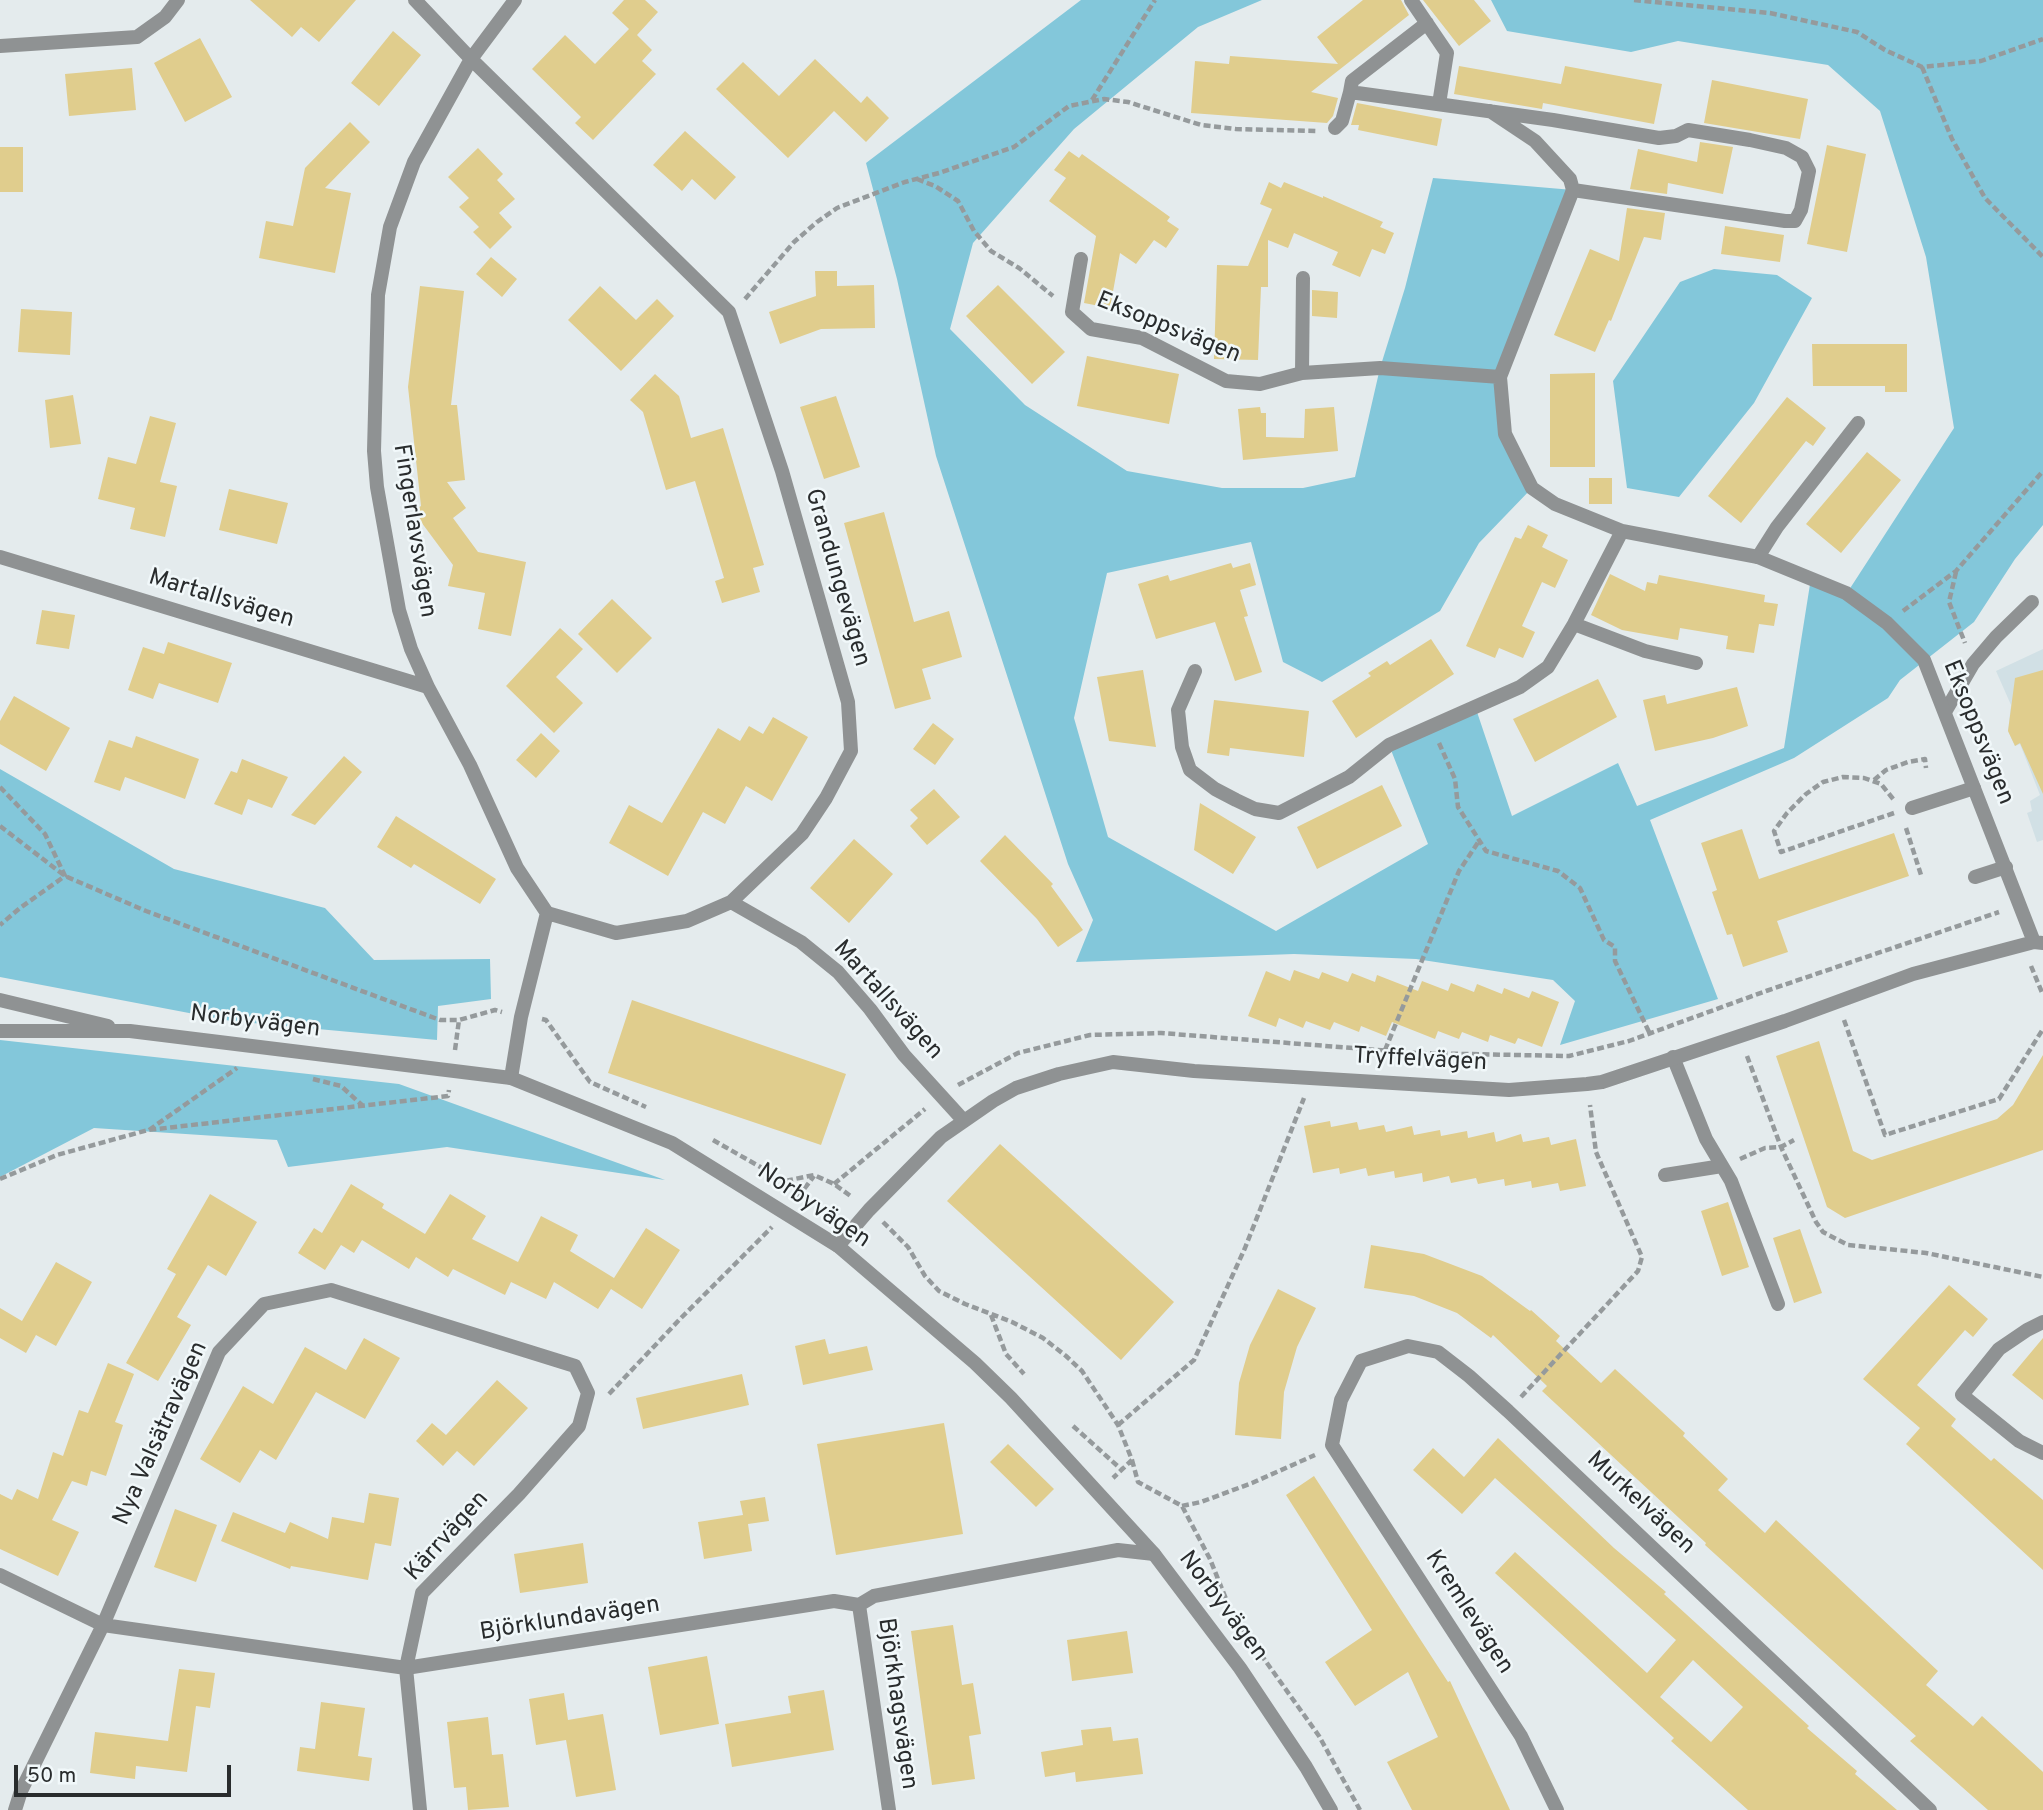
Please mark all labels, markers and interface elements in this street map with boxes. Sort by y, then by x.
street label: Eksoppsvägen [1092,287,1244,371]
street label: Fingerlavsvägen [385,442,441,620]
street label: Grandungevägen [797,486,875,670]
street label: Martallsvägen [145,564,297,636]
street label: Eksoppsvägen [1935,657,2019,809]
street label: Martallsvägen [826,935,948,1067]
street label: Norbyvägen [188,1001,322,1045]
street label: Tryffelvägen [1352,1043,1488,1079]
street label: Norbyvägen [751,1159,875,1255]
street label: Nya Valsätravägen [109,1338,215,1530]
street label: Murkelvägen [1580,1446,1700,1562]
street label: Kärrvägen [400,1486,496,1588]
street label: Norbyvägen [1171,1546,1273,1668]
street label: Kremlevägen [1417,1546,1519,1680]
street label: Björklundavägen [478,1592,662,1648]
street label: Björkhagsvägen [870,1616,922,1792]
scale bar [18,1750,234,1794]
text: 50 m [27,1763,76,1790]

